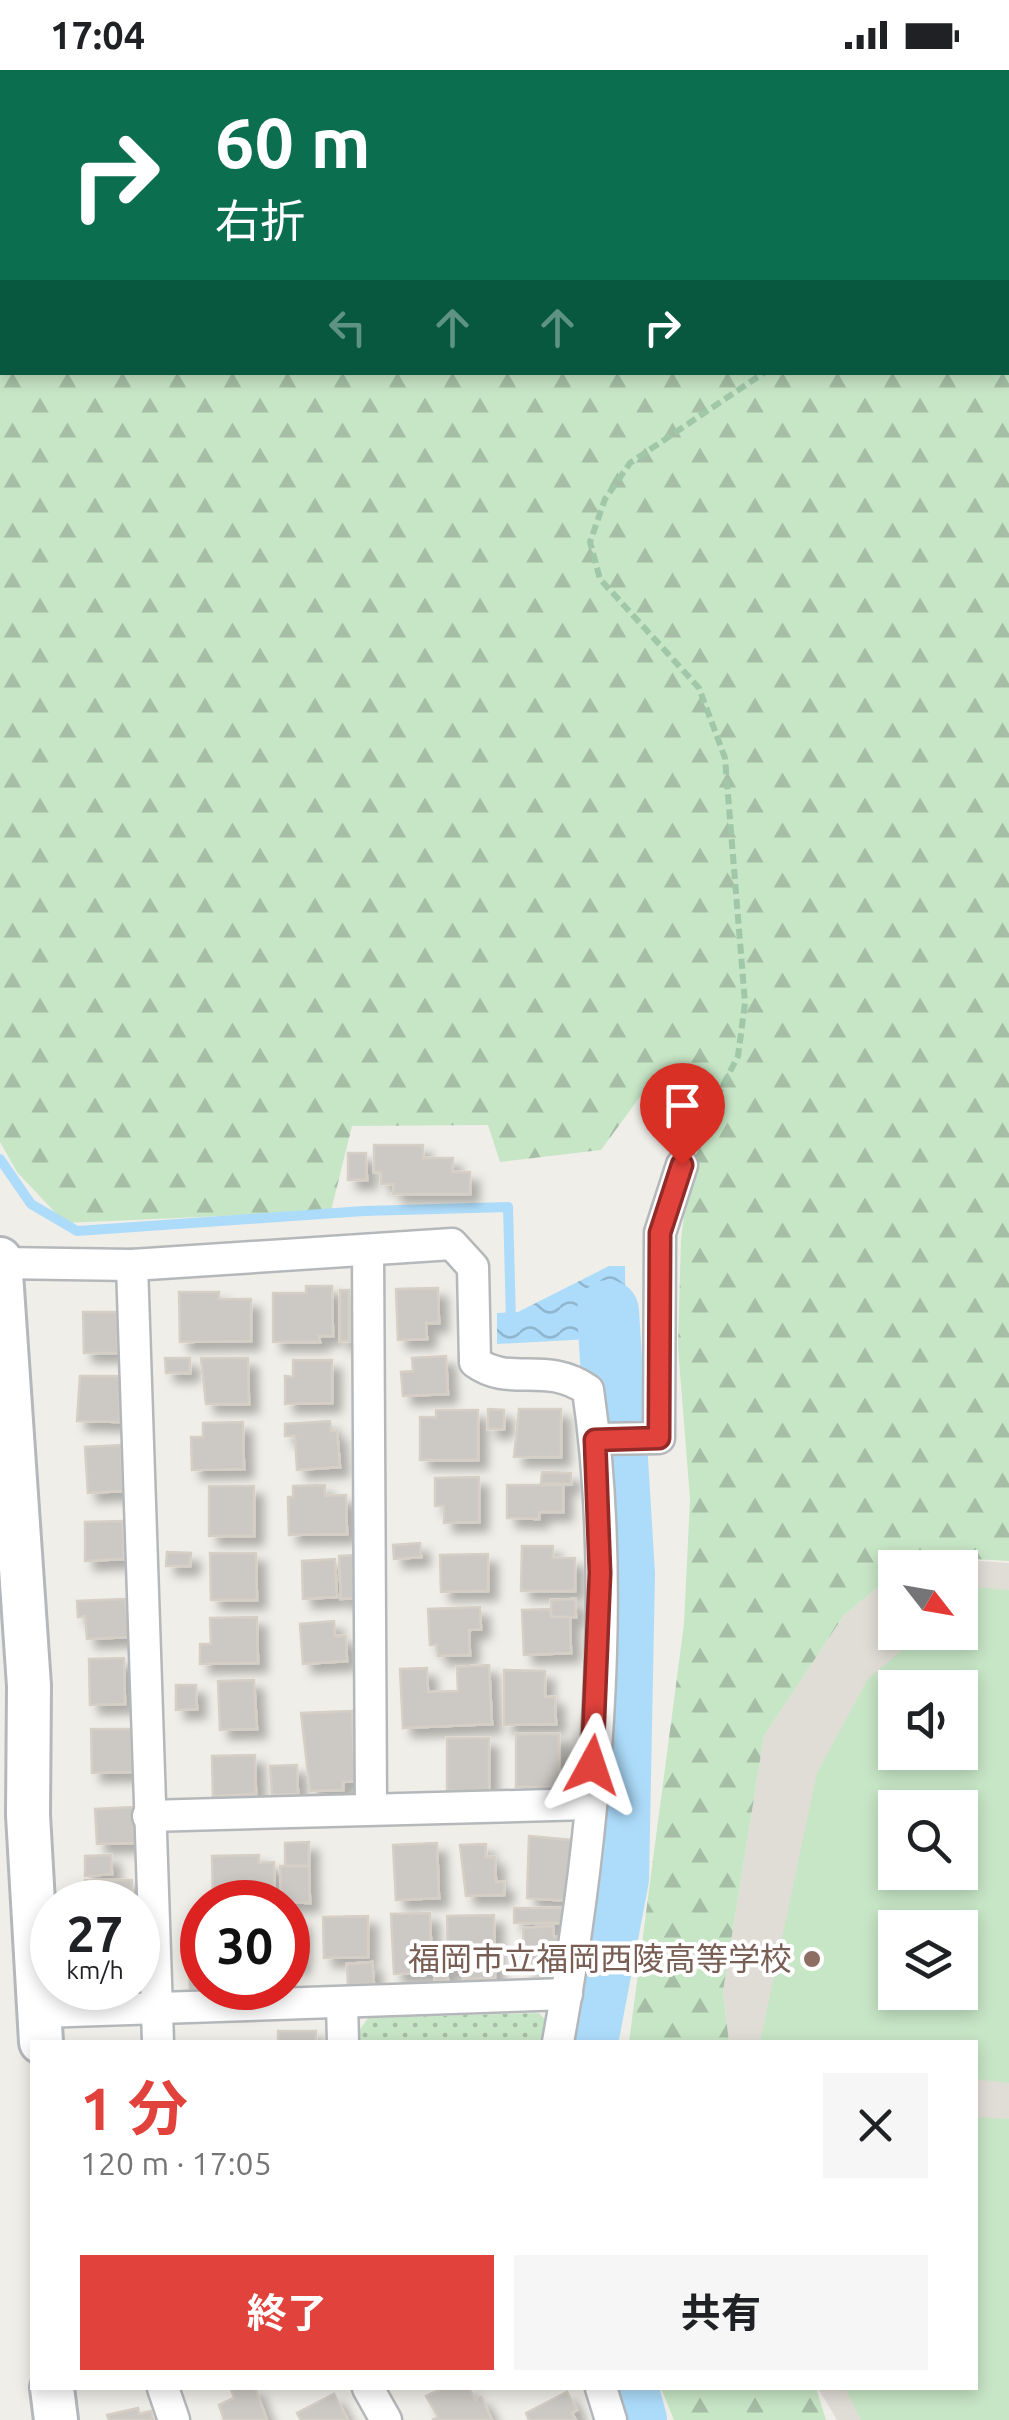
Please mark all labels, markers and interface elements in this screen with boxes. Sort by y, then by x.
text: 17:04 [50,14,145,56]
text: 60 m [215,103,371,181]
icon: right [50,110,180,240]
text: 右折 [215,195,305,246]
icon: left [320,300,375,355]
icon: ahead [425,300,480,355]
icon: ahead [530,300,585,355]
icon: right [635,300,690,355]
pin [640,1063,725,1166]
icon: arrive [655,1078,710,1133]
north arrow [878,1550,978,1650]
map controls [878,1550,978,2010]
button: sound [878,1670,978,1770]
position arrow [540,1713,644,1817]
button: search [878,1790,978,1890]
speed limit sign: 30 [180,1880,310,2010]
text: 27 [67,1905,123,1961]
button: layers [878,1910,978,2010]
place label: 福岡市立福岡西陵高等学校 [408,1940,792,1976]
marker: 福岡市立福岡西陵高等学校 [801,1948,823,1970]
text: km/h [66,1956,124,1984]
button: close [823,2073,928,2178]
text: 1 分 [80,2074,188,2141]
text: 120 m · 17:05 [80,2145,272,2181]
button: 終了 [80,2255,494,2370]
button: 共有 [514,2255,928,2370]

